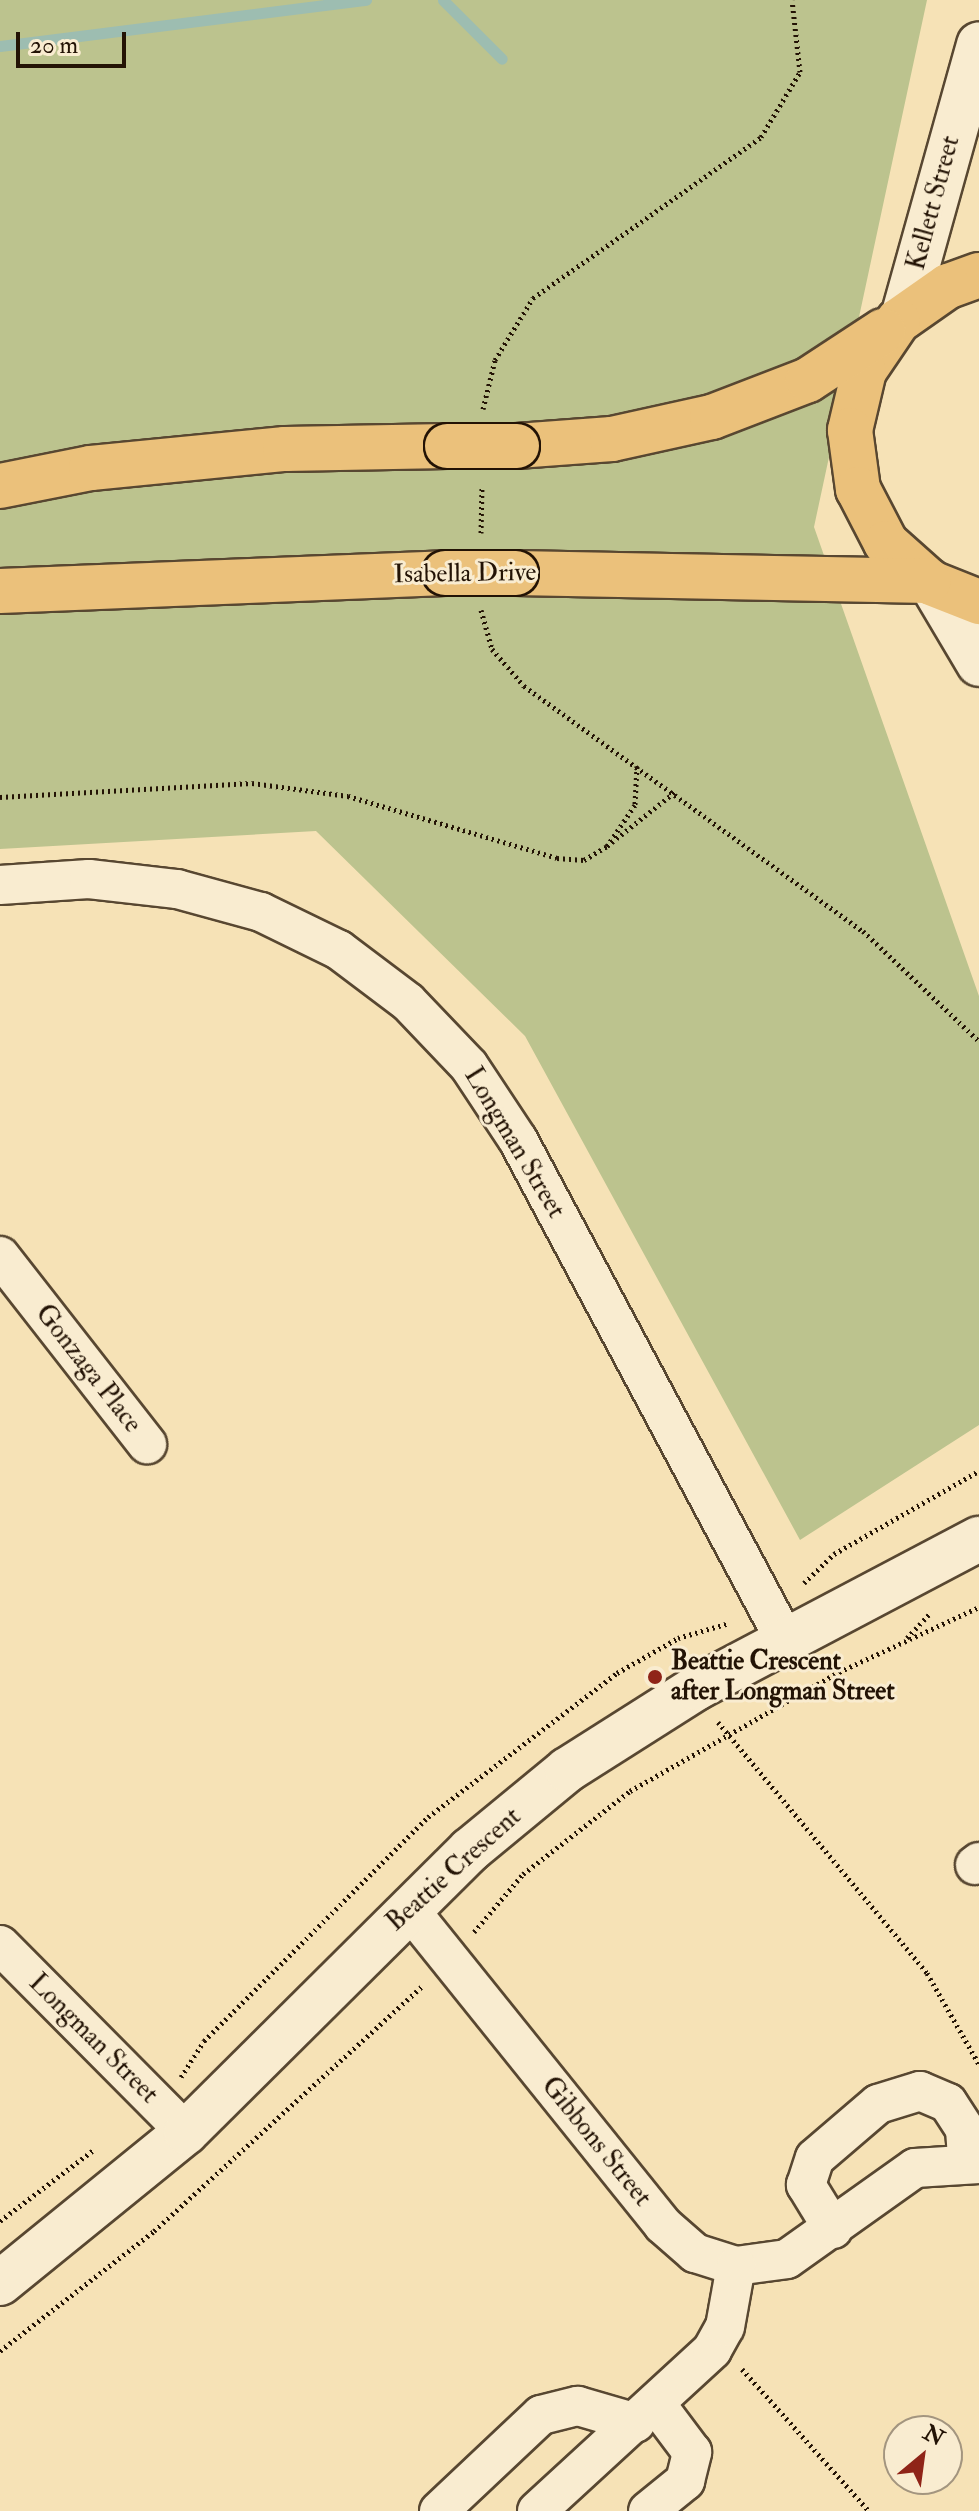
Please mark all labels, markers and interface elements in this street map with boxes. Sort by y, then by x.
scale bar [20,16,130,66]
text: 20 m [30,30,78,61]
street label: Kellett Street [901,132,967,274]
street label: Isabella Drive [393,557,537,591]
street label: Longman Street [457,1062,571,1224]
street label: Gonzaga Place [28,1299,148,1439]
place label: Beattie Crescent after Longman Street [671,1646,895,1708]
marker: Beattie Crescent after Longman Street [646,1668,664,1686]
street label: Beattie Crescent [380,1802,528,1938]
street label: Longman Street [22,1968,164,2110]
street label: Gibbons Street [534,2071,658,2213]
north arrow [883,2415,963,2495]
text: N [918,2419,949,2453]

